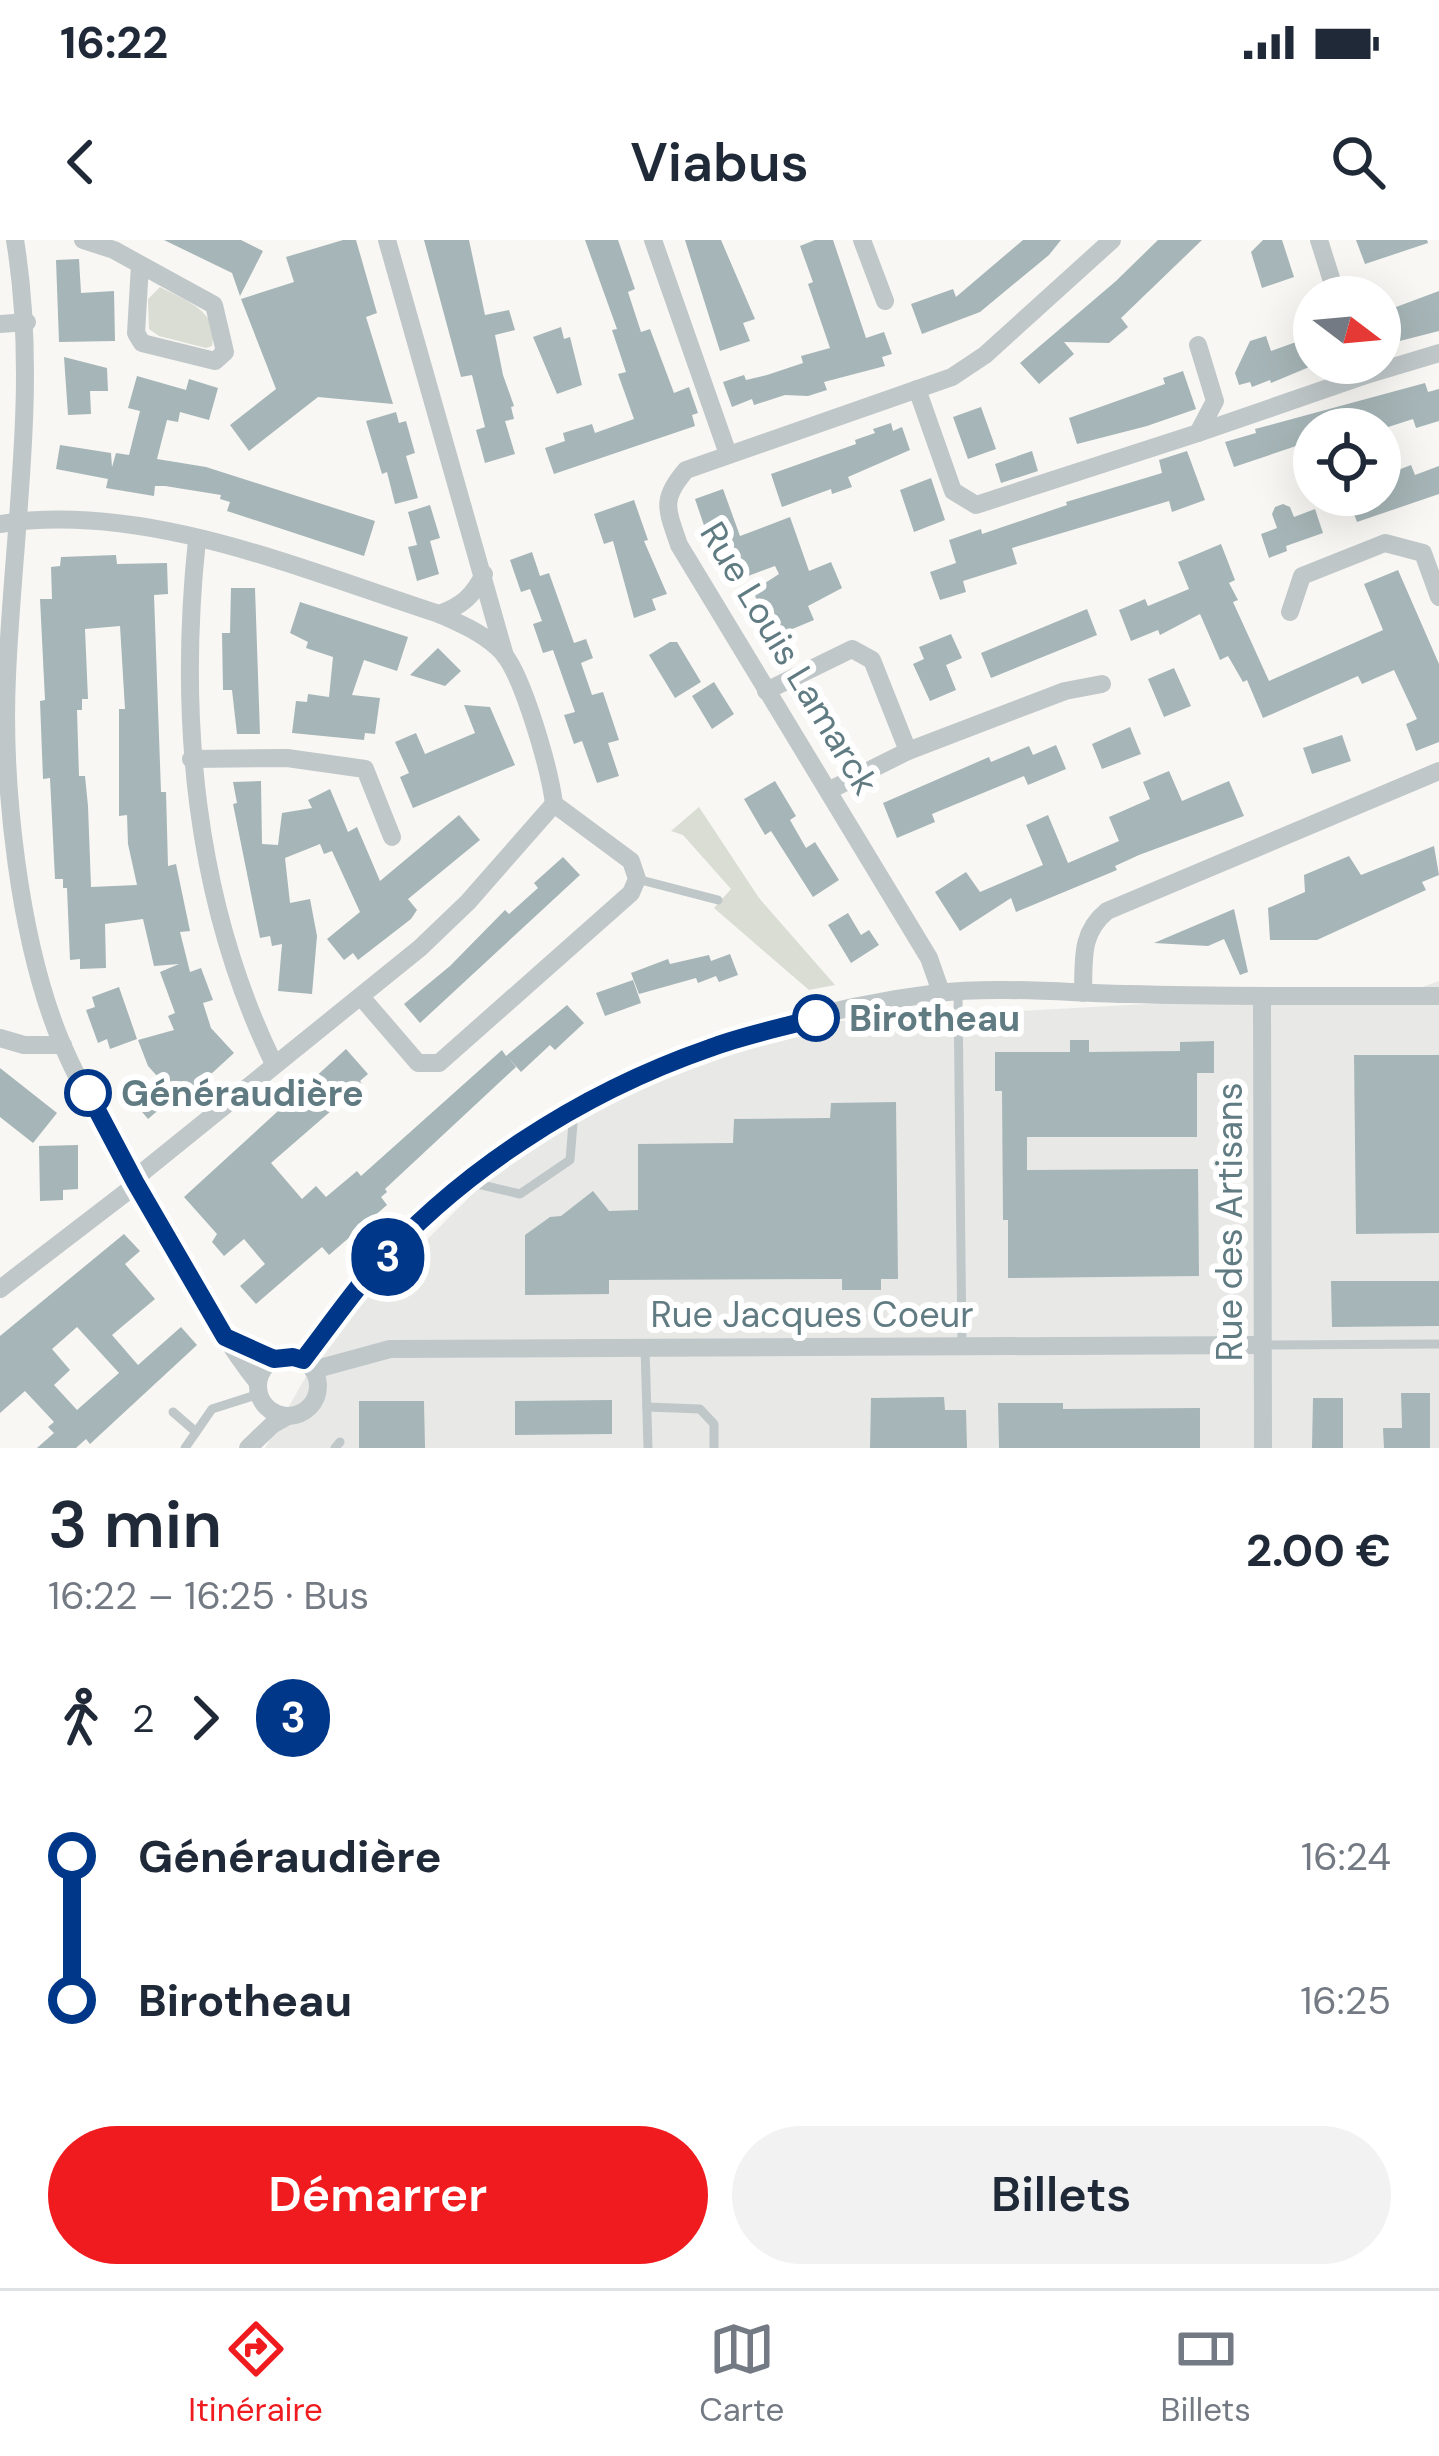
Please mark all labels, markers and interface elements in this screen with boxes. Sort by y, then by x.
text: 16:22 [60,13,168,72]
text: Viabus [630,127,809,198]
icon: back [48,129,114,195]
icon: search [1325,129,1391,195]
north arrow [1293,276,1401,384]
map controls [1293,276,1401,516]
button: locate [1293,408,1401,516]
street label: Rue Louis Lamarck [690,513,890,803]
place label: Birotheau [849,995,1020,1042]
marker: Birotheau [794,996,838,1040]
place label: Généraudière [121,1070,364,1117]
marker: Généraudière [66,1071,110,1115]
street label: Rue des Artisans [1206,1082,1253,1362]
line badge: 3 [349,1218,427,1296]
text: 3 [375,1229,401,1284]
street label: Rue Jacques Coeur [650,1291,974,1338]
text: 3 min [48,1482,222,1567]
text: 2.00 € [1246,1521,1391,1580]
text: 16:22 – 16:25 · Bus [48,1570,369,1621]
icon: walk [48,1685,114,1751]
icon: forward [172,1685,238,1751]
text: 3 [280,1690,306,1745]
text: 2 [132,1693,154,1744]
text: Généraudière [138,1827,442,1886]
text: 16:24 [1301,1831,1391,1882]
text: Birotheau [138,1971,352,2030]
text: 16:25 [1300,1975,1391,2026]
button: Démarrer [48,2126,708,2264]
button: Billets [732,2126,1391,2264]
tab: Itinéraire [188,2316,323,2431]
tab: Carte [699,2316,784,2431]
tab: Billets [1161,2316,1251,2431]

